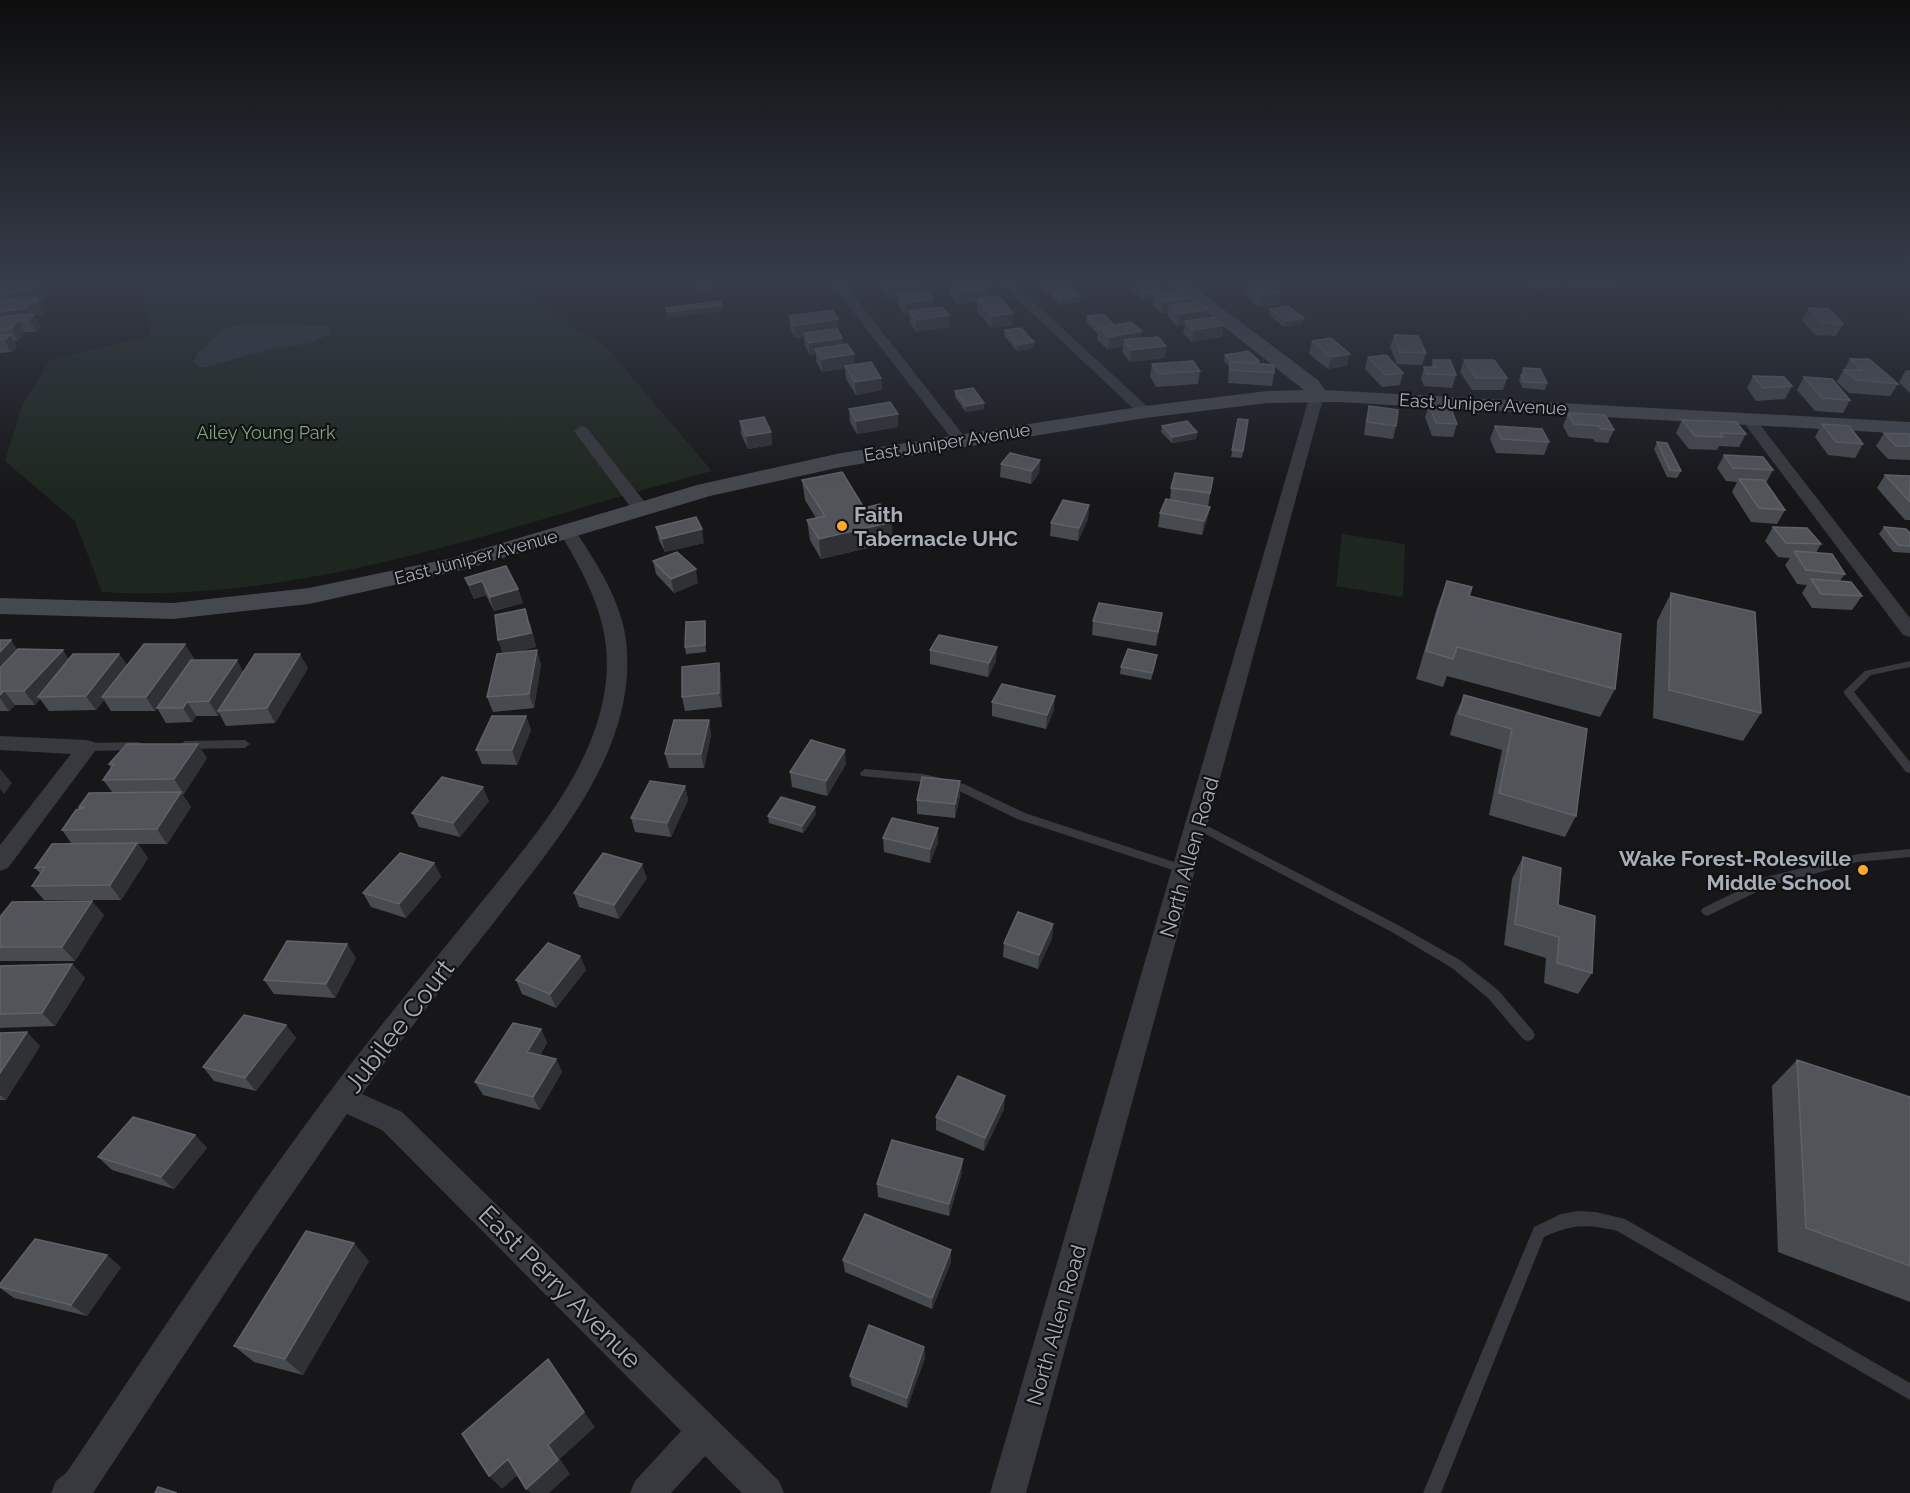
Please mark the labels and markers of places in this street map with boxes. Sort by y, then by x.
place label: Faith Tabernacle UHC [854,502,1018,551]
marker: Faith Tabernacle UHC [835,519,849,533]
place label: Wake Forest-Rolesville Middle School [1619,846,1851,895]
marker: Wake Forest-Rolesville Middle School [1856,863,1870,877]

